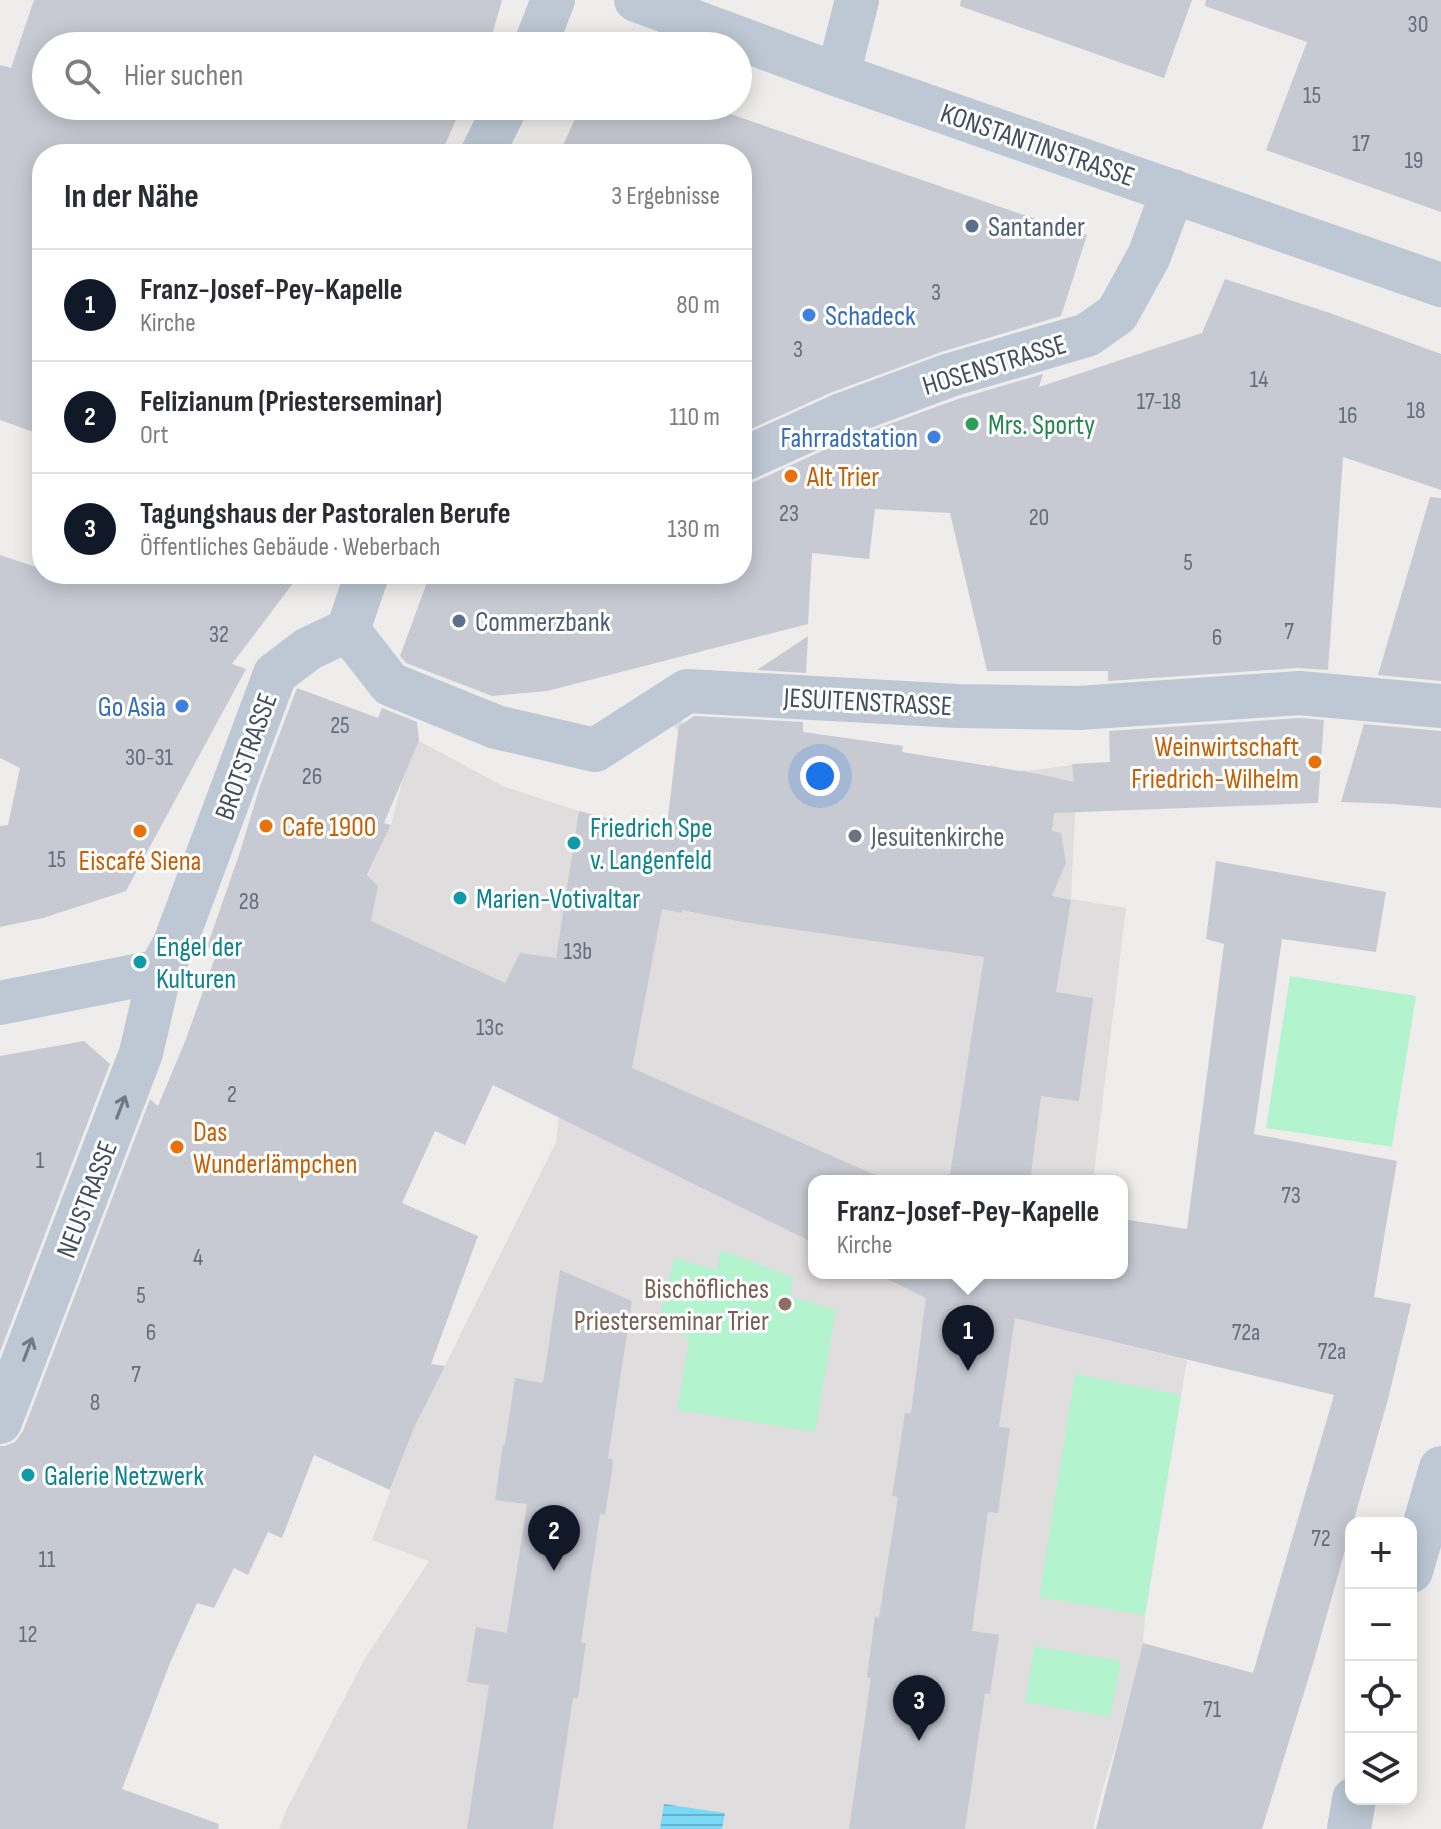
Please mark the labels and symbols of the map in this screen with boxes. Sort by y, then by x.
house number: 30 [1408,10,1428,39]
house number: 15 [1303,81,1321,110]
street label: KONSTANTINSTRASSE [936,97,1139,194]
house number: 17 [1352,129,1370,158]
house number: 19 [1404,146,1424,175]
place label: Santander [988,211,1085,244]
marker: Santander [963,217,981,235]
house number: 3 [931,278,941,307]
place label: Schadeck [825,300,916,333]
marker: Schadeck [800,306,818,324]
street label: HOSENSTRASSE [919,328,1070,403]
house number: 3 [793,335,803,364]
house number: 14 [1250,365,1268,394]
house number: 17-18 [1137,387,1181,416]
house number: 18 [1407,396,1425,425]
house number: 16 [1339,401,1357,430]
place label: Mrs. Sporty [988,409,1095,442]
marker: Mrs. Sporty [963,415,981,433]
place label: Fahrradstation [780,422,918,455]
marker: Fahrradstation [925,428,943,446]
place label: Alt Trier [806,461,879,494]
marker: Alt Trier [782,467,800,485]
house number: 23 [779,499,799,528]
house number: 20 [1029,503,1049,532]
house number: 5 [1183,548,1193,577]
place label: Commerzbank [475,606,611,639]
marker: Commerzbank [450,612,468,630]
house number: 7 [1284,617,1294,646]
house number: 32 [209,620,229,649]
house number: 6 [1212,623,1222,652]
street label: JESUITENSTRASSE [782,682,953,723]
street label: BROTSTRASSE [208,689,285,824]
place label: Go Asia [98,691,166,724]
marker: Go Asia [173,697,191,715]
house number: 25 [330,711,350,740]
place label: Weinwirtschaft Friedrich-Wilhelm [1131,731,1299,796]
house number: 30-31 [125,743,174,772]
marker: Weinwirtschaft Friedrich-Wilhelm [1306,753,1324,771]
your location [800,756,840,796]
house number: 26 [302,762,322,791]
place label: Cafe 1900 [282,811,376,844]
place label: Friedrich Spe v. Langenfeld [590,812,712,877]
marker: Cafe 1900 [257,817,275,835]
place label: Jesuitenkirche [870,821,1004,854]
marker: Eiscafé Siena [131,822,149,840]
marker: Jesuitenkirche [846,827,864,845]
marker: Friedrich Spe v. Langenfeld [565,834,583,852]
house number: 15 [48,845,66,874]
place label: Eiscafé Siena [79,845,201,878]
place label: Marien-Votivaltar [476,883,640,916]
house number: 28 [239,887,259,916]
marker: Marien-Votivaltar [451,889,469,907]
place label: Engel der Kulturen [156,931,242,996]
house number: 13b [564,937,592,966]
marker: Engel der Kulturen [131,953,149,971]
house number: 13c [476,1013,504,1042]
house number: 2 [227,1080,237,1109]
one-way arrow [115,1095,129,1120]
place label: Das Wunderlämpchen [193,1116,358,1181]
street label: NEUSTRASSE [50,1136,125,1263]
marker: Das Wunderlämpchen [168,1138,186,1156]
house number: 1 [36,1146,45,1175]
house number: 73 [1281,1181,1301,1210]
house number: 4 [193,1243,203,1272]
place label: Bischöfliches Priesterseminar Trier [574,1273,769,1338]
house number: 5 [136,1281,146,1310]
marker: Bischöfliches Priesterseminar Trier [776,1295,794,1313]
pin: 1 [942,1305,994,1371]
house number: 6 [146,1318,156,1347]
house number: 72a [1232,1318,1260,1347]
house number: 72a [1318,1337,1346,1366]
one-way arrow [22,1338,36,1362]
house number: 7 [131,1360,141,1389]
house number: 8 [90,1388,100,1417]
place label: Galerie Netzwerk [44,1460,204,1493]
marker: Galerie Netzwerk [19,1466,37,1484]
pin: 2 [528,1505,580,1571]
house number: 72 [1311,1524,1331,1553]
house number: 11 [39,1545,56,1574]
house number: 12 [19,1620,37,1649]
pin: 3 [893,1675,945,1741]
house number: 71 [1203,1695,1222,1724]

